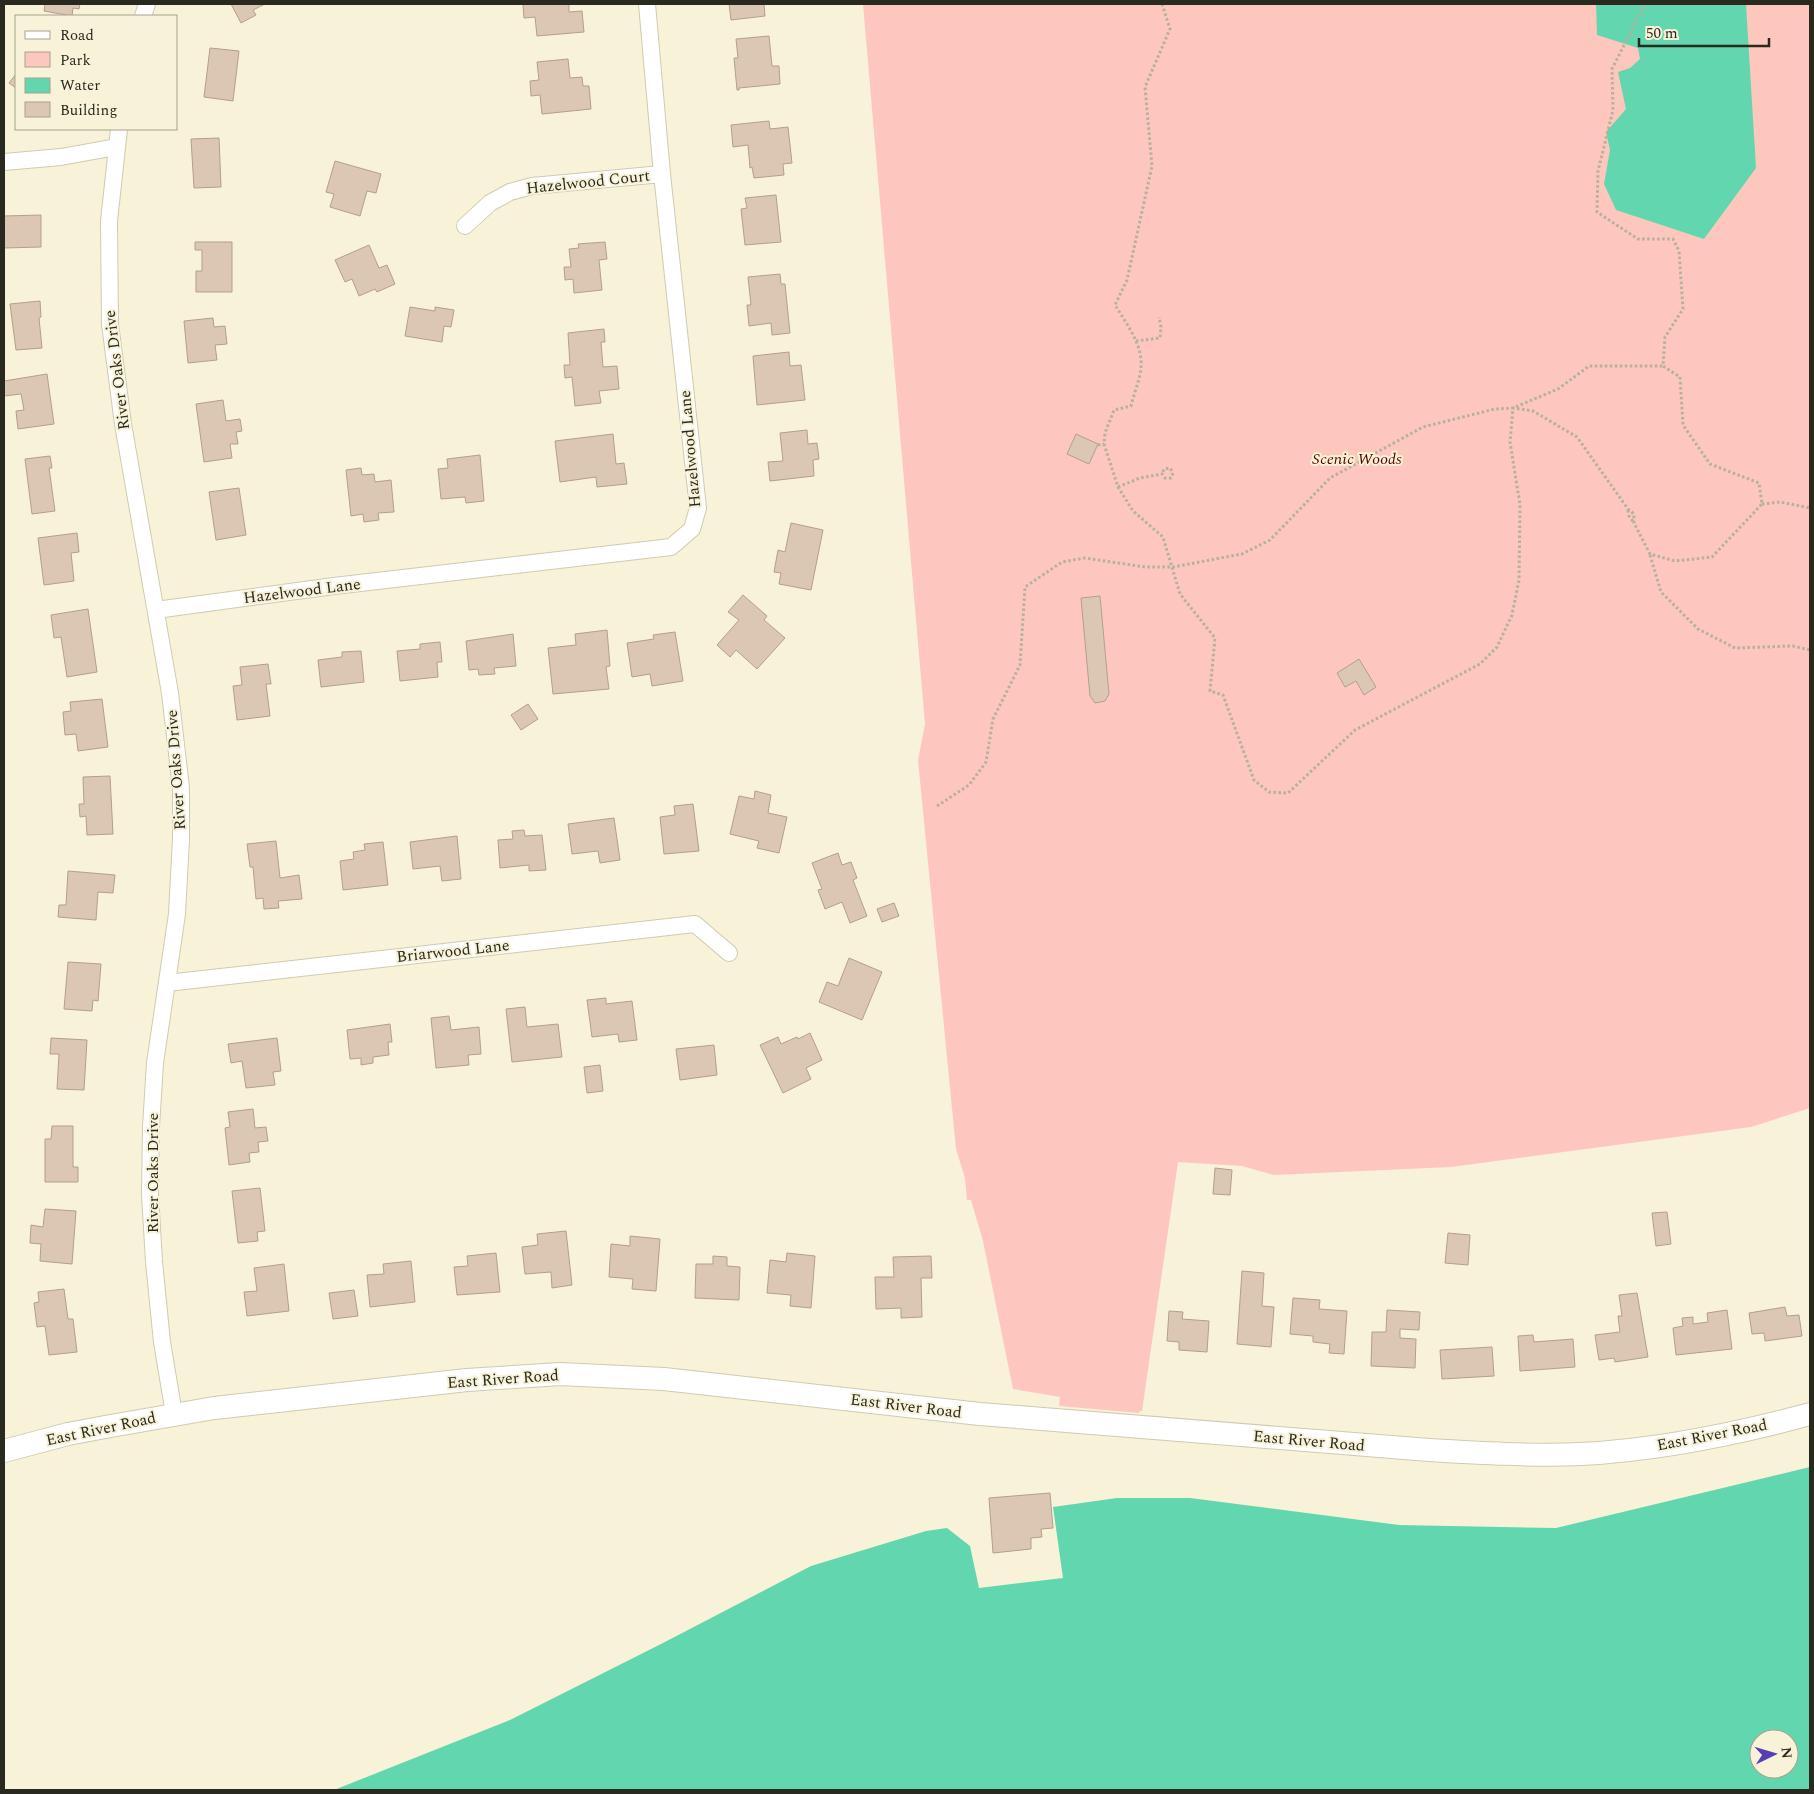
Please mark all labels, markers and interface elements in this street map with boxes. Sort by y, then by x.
legend [15,15,178,130]
scale bar [1639,15,1769,47]
text: 50 m [1646,22,1678,45]
text: Road [60,24,94,47]
text: Park [60,49,91,72]
text: Water [60,74,100,97]
text: Building [60,99,117,122]
street label: Hazelwood Court [525,164,651,200]
street label: River Oaks Drive [98,309,136,431]
street label: Hazelwood Lane [673,389,707,509]
park label: Scenic Woods [1312,447,1402,471]
street label: Hazelwood Lane [242,572,362,610]
street label: River Oaks Drive [160,709,192,831]
street label: Briarwood Lane [395,933,511,969]
street label: River Oaks Drive [141,1113,165,1233]
street label: East River Road [446,1363,560,1395]
street label: East River Road [849,1387,963,1425]
street label: East River Road [44,1406,158,1452]
street label: East River Road [1655,1413,1769,1457]
street label: East River Road [1252,1424,1366,1458]
north arrow [1749,1729,1799,1779]
text: N [1775,1746,1797,1760]

